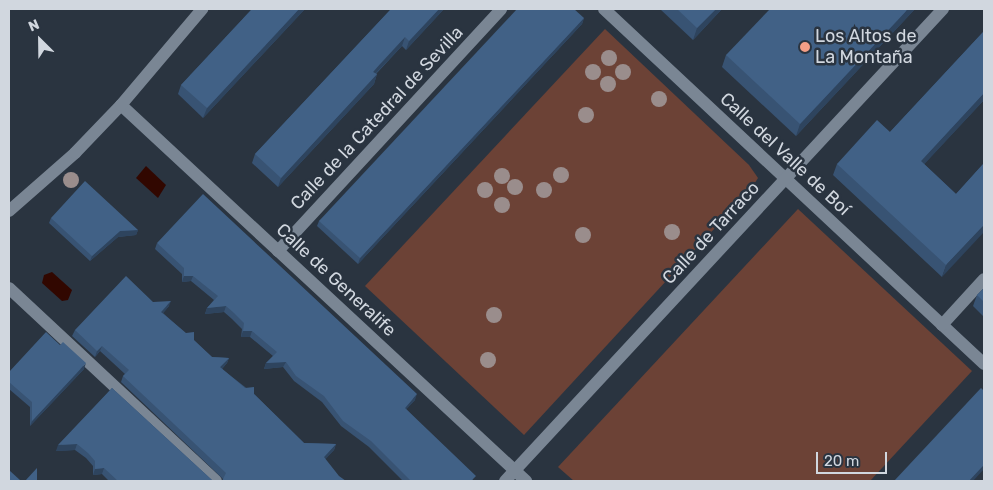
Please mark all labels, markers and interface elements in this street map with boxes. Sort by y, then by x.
north arrow [15,15,65,65]
text: N [26,16,42,36]
street label: Calle de la Catedral de Sevilla [286,22,468,214]
place label: Los Altos de La Montaña [815,26,917,68]
marker: Los Altos de La Montaña [799,41,811,53]
street label: Calle del Valle de Boí [715,88,855,220]
street label: Calle de Tarraco [658,177,764,289]
street label: Calle de Generalife [272,219,400,341]
scale bar [818,442,889,474]
text: 20 m [824,452,859,470]

